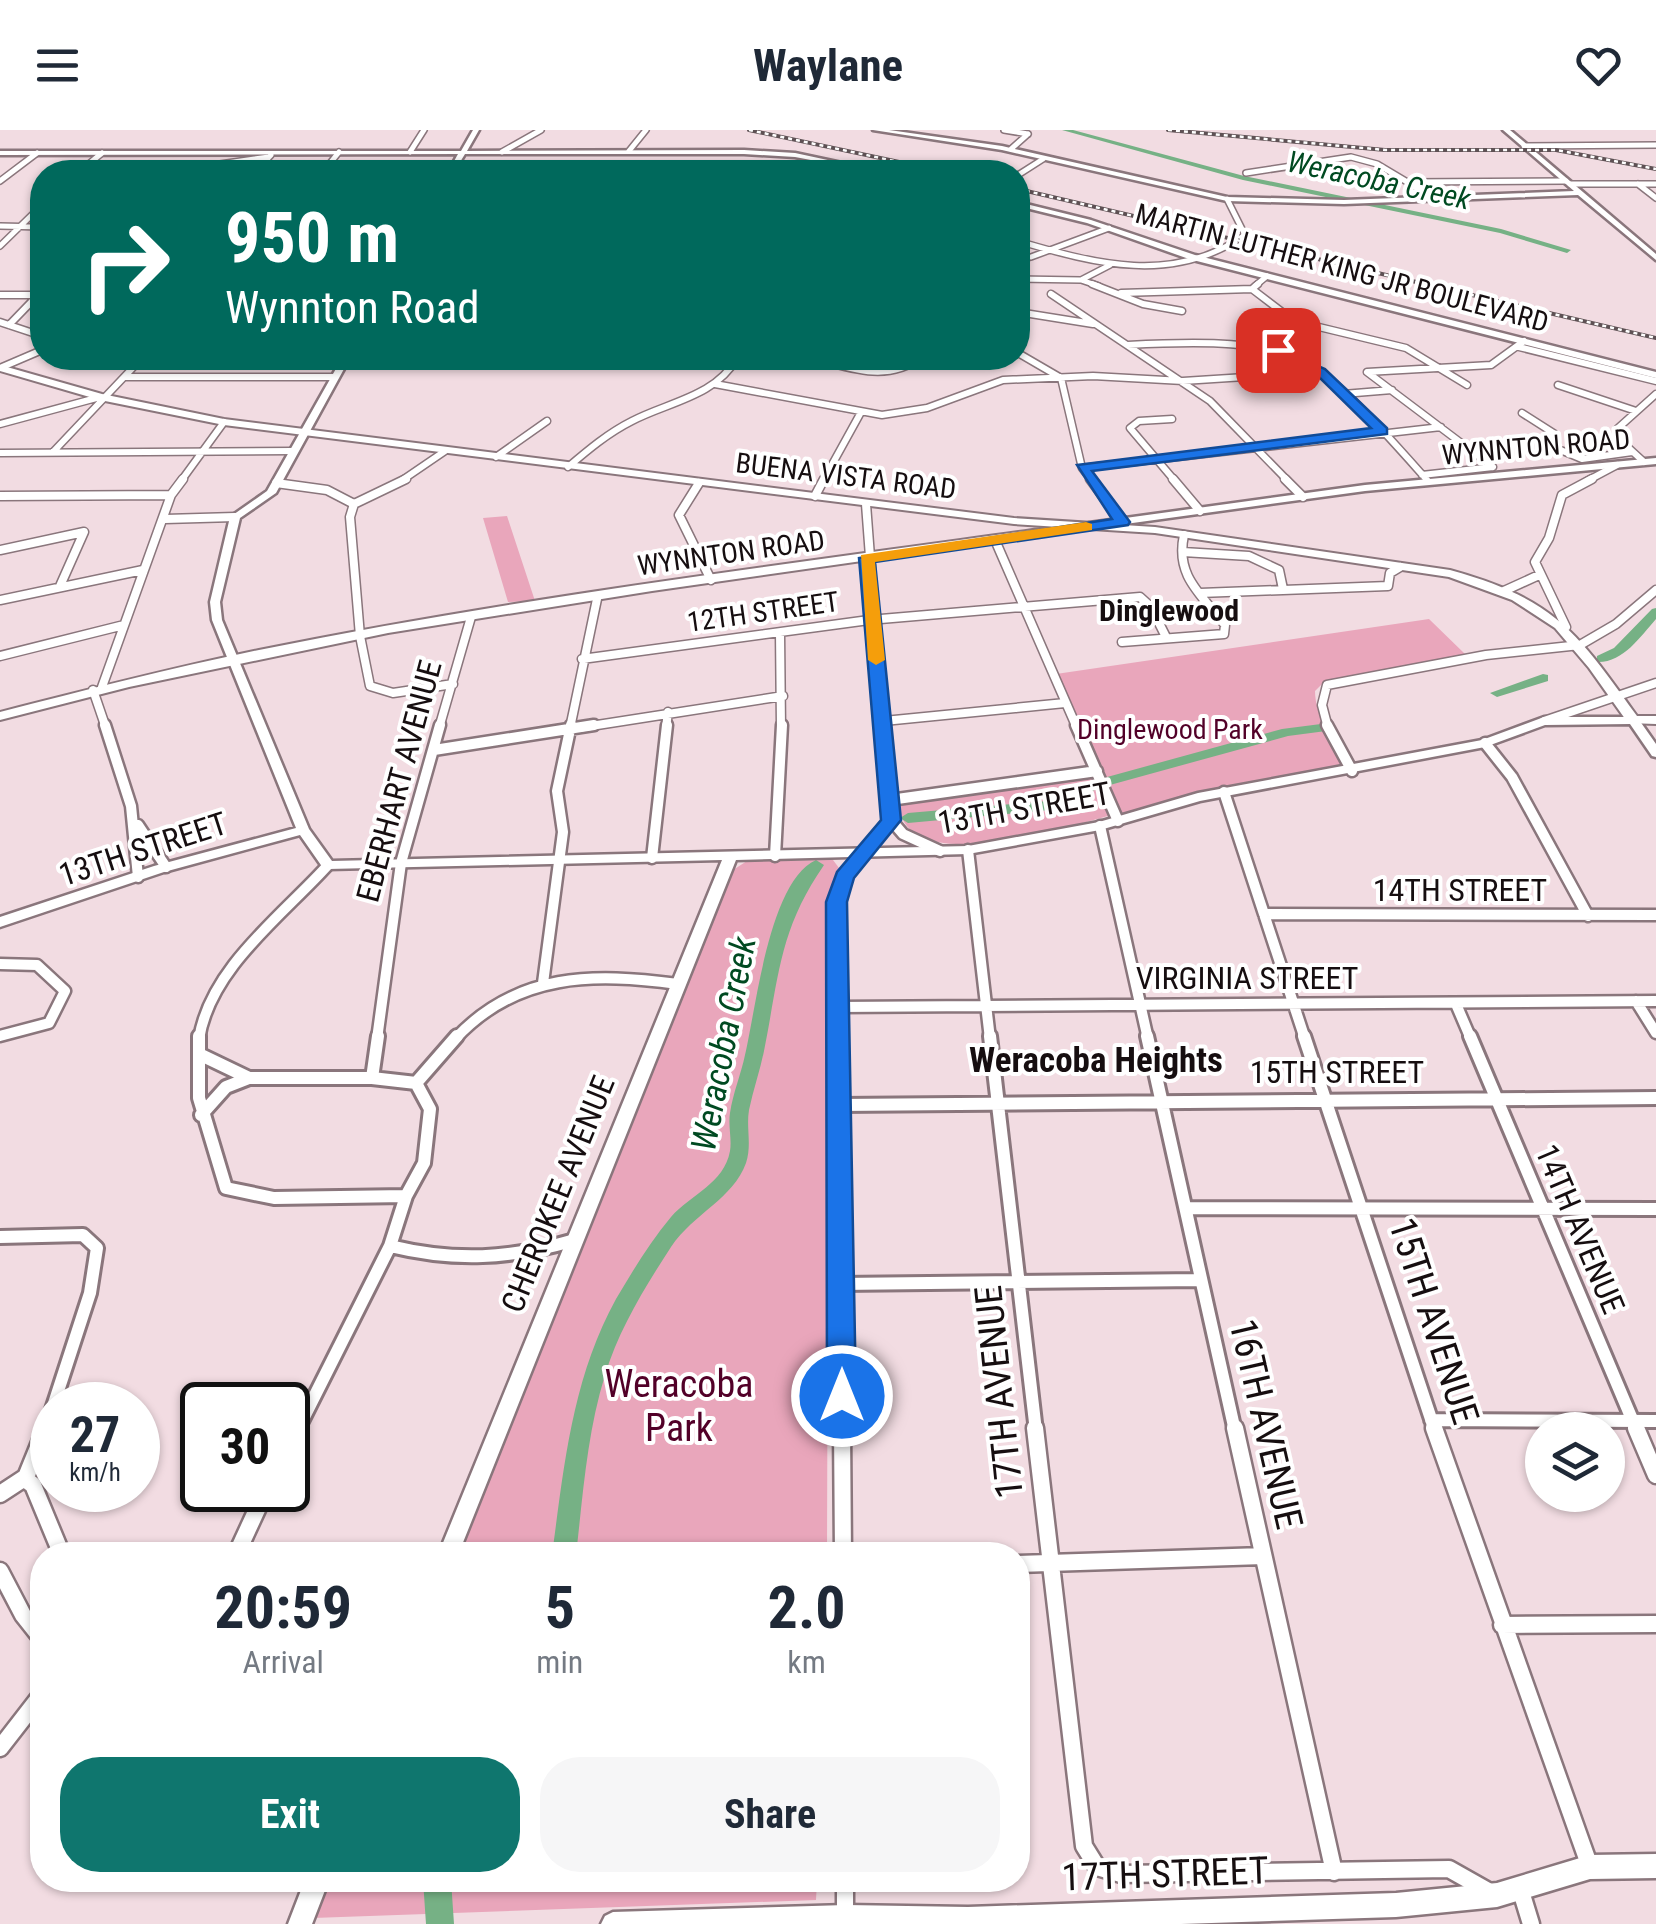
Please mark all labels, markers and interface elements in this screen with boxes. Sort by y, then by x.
icon: menu [30,38,85,93]
icon: heart [1571,38,1626,93]
text: Waylane [753,39,903,92]
water label: Weracoba Creek [1284,144,1475,217]
text: 950 m [225,197,399,279]
street label: MARTIN LUTHER KING JR BOULEVARD [1132,197,1552,339]
icon: right [60,200,190,330]
text: Wynnton Road [225,281,480,334]
pin [1236,308,1321,393]
icon: arrive [1251,323,1306,378]
street label: WYNNTON ROAD [1441,422,1631,472]
street label: BUENA VISTA ROAD [734,446,958,506]
street label: WYNNTON ROAD [635,524,827,582]
street label: 12TH STREET [685,585,841,639]
district label: Dinglewood [1099,593,1239,628]
street label: EBERHART AVENUE [348,656,450,906]
park label: Dinglewood Park [1077,713,1263,746]
street label: 13TH STREET [935,774,1113,842]
street label: 13TH STREET [54,804,232,894]
street label: 14TH STREET [1373,871,1547,909]
water label: Weracoba Creek [683,933,765,1155]
street label: VIRGINIA STREET [1136,959,1358,997]
district label: Weracoba Heights [969,1040,1223,1081]
street label: 15TH STREET [1250,1053,1424,1091]
street label: CHEROKEE AVENUE [493,1070,623,1318]
street label: 14TH AVENUE [1527,1139,1633,1319]
street label: 15TH AVENUE [1380,1213,1488,1429]
street label: 17TH AVENUE [966,1283,1032,1501]
street label: 16TH AVENUE [1221,1315,1311,1533]
position arrow [790,1344,894,1448]
park label: Weracoba Park [605,1362,753,1450]
speed limit sign: 30 [180,1382,310,1512]
text: 27 [70,1406,120,1464]
map controls [1525,1412,1625,1512]
button: layers [1525,1412,1625,1512]
text: km/h [69,1458,121,1487]
text: 20:59 [214,1572,352,1643]
text: 5 [545,1572,575,1643]
text: 2.0 [768,1572,846,1643]
text: Arrival [242,1643,324,1681]
text: min [536,1643,583,1681]
text: km [787,1643,826,1681]
button: Exit [60,1757,520,1872]
button: Share [540,1757,1000,1872]
street label: 17TH STREET [1061,1848,1269,1900]

